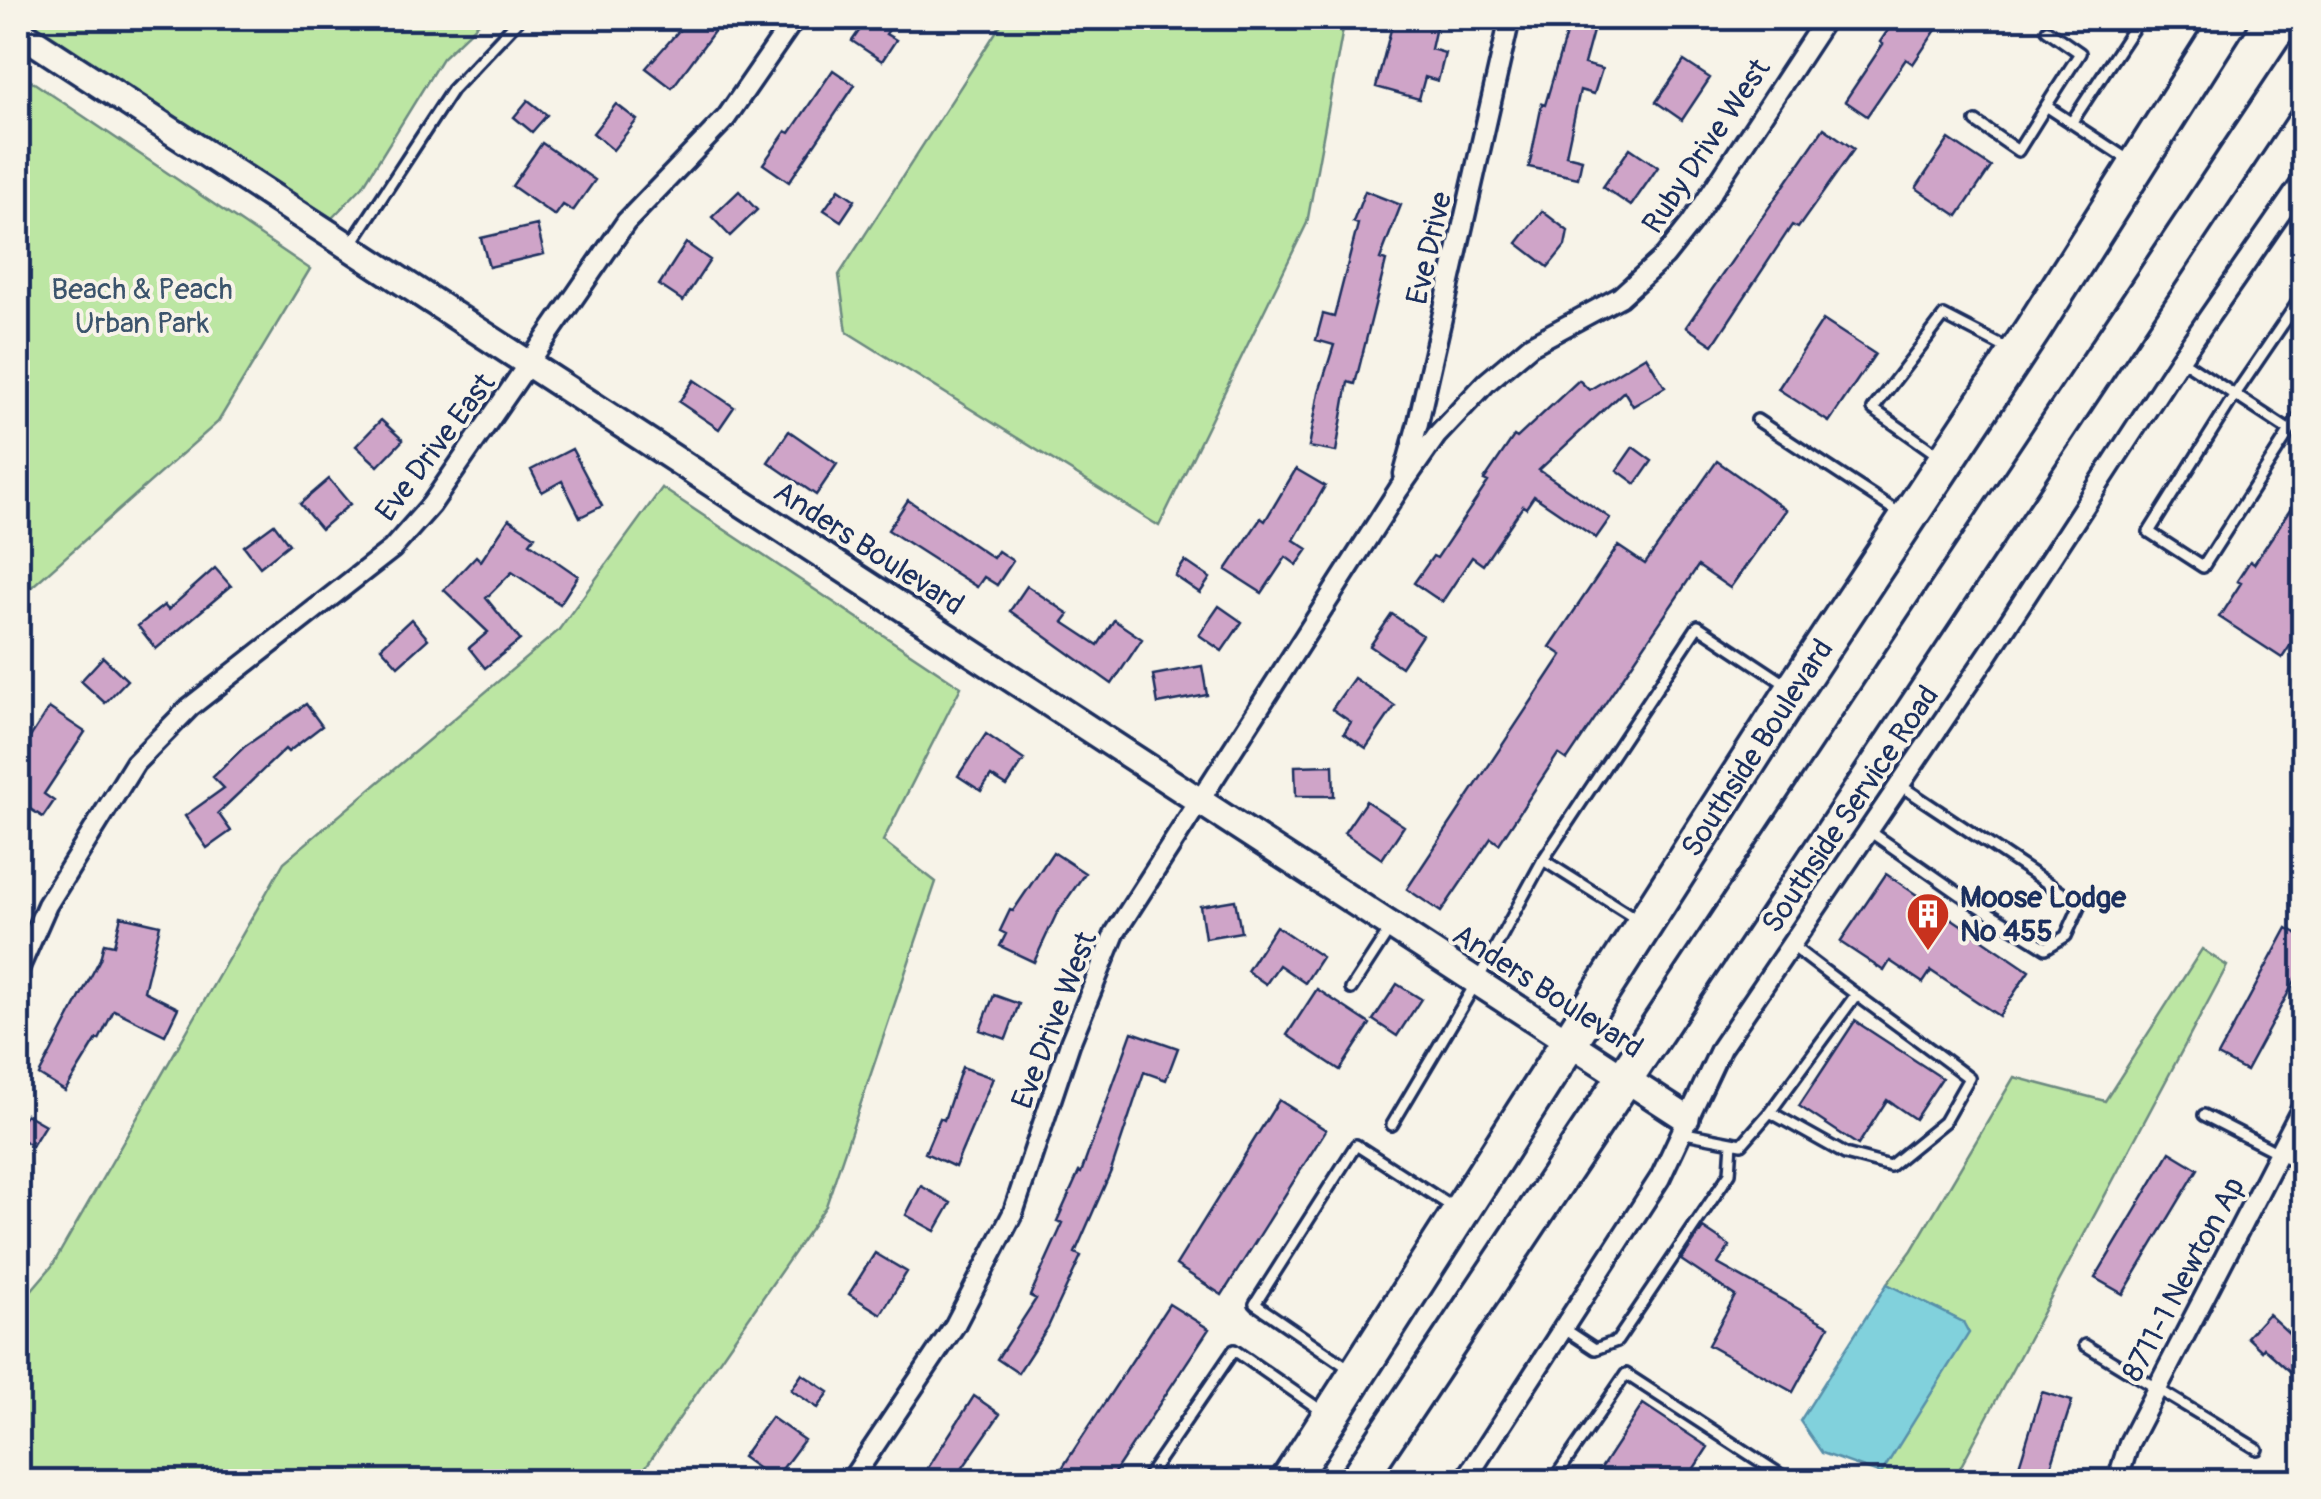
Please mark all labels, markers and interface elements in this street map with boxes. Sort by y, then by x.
street label: Ruby Drive West [1634,51,1779,241]
street label: Eve Drive [1399,188,1460,308]
park label: Beach & Peach Urban Park [51,271,233,342]
street label: Eve Drive East [368,365,504,529]
street label: Anders Boulevard [767,473,971,624]
street label: Southside Boulevard [1673,632,1842,864]
street label: Southside Service Road [1754,679,1947,940]
place label: Moose Lodge No 455 [1960,879,2127,950]
building icon: Moose Lodge No 455 [1905,891,1951,952]
street label: Anders Boulevard [1446,916,1650,1067]
street label: Eve Drive West [1004,925,1106,1114]
street label: 8711-1 Newton Ap [2114,1171,2253,1388]

